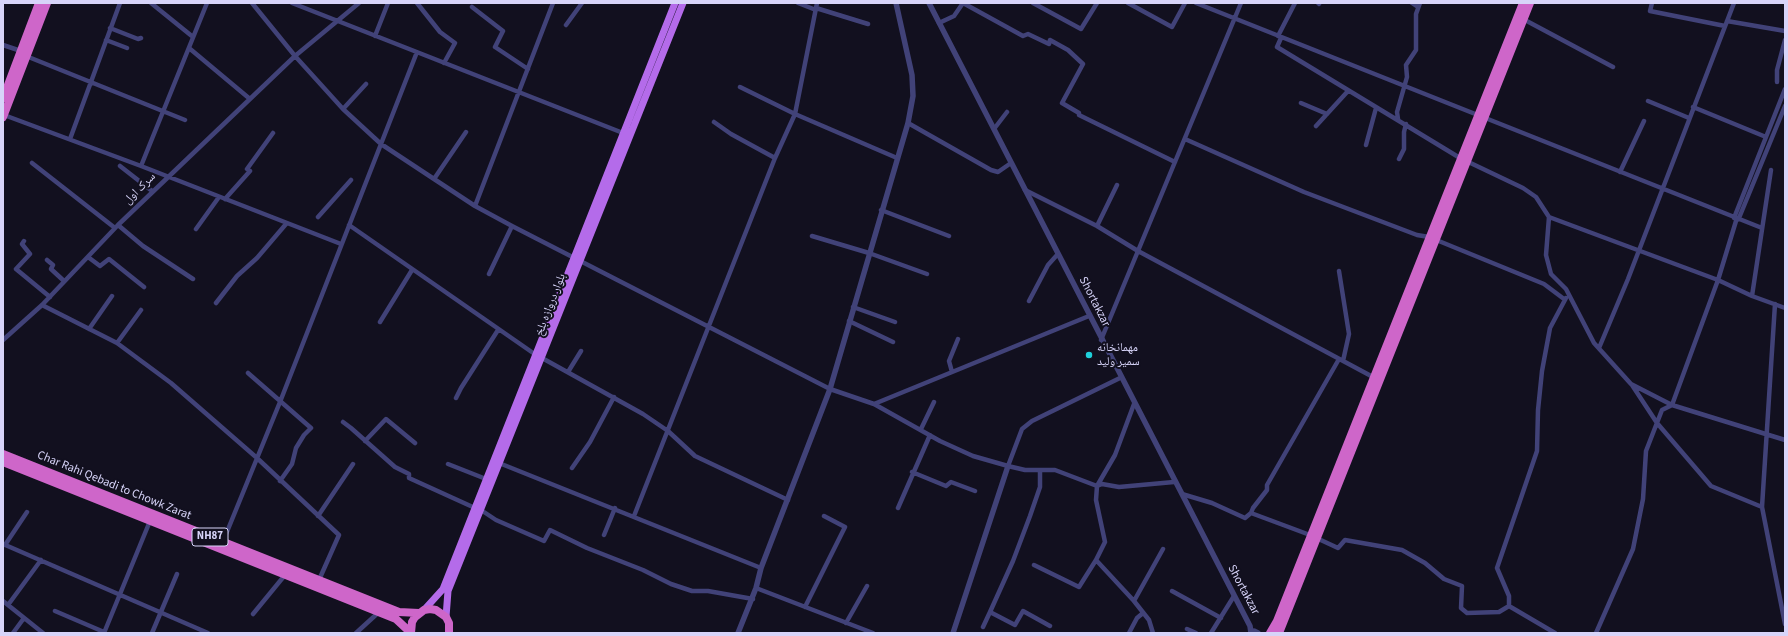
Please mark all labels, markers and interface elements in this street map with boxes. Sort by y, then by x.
street label: سرک اول [121,170,159,208]
street label: بلوار دروازه بلخ [532,272,570,338]
street label: Shortakzar [1075,275,1113,329]
place label: مهمانخانه سمیر ولید [1097,341,1140,369]
marker: مهمانخانه سمیر ولید [1084,350,1094,360]
street label: Char Rahi Qebadi to Chowk Zarat [35,448,193,524]
road number: NH87 [192,528,228,546]
street label: Shortakzar [1224,563,1262,617]

